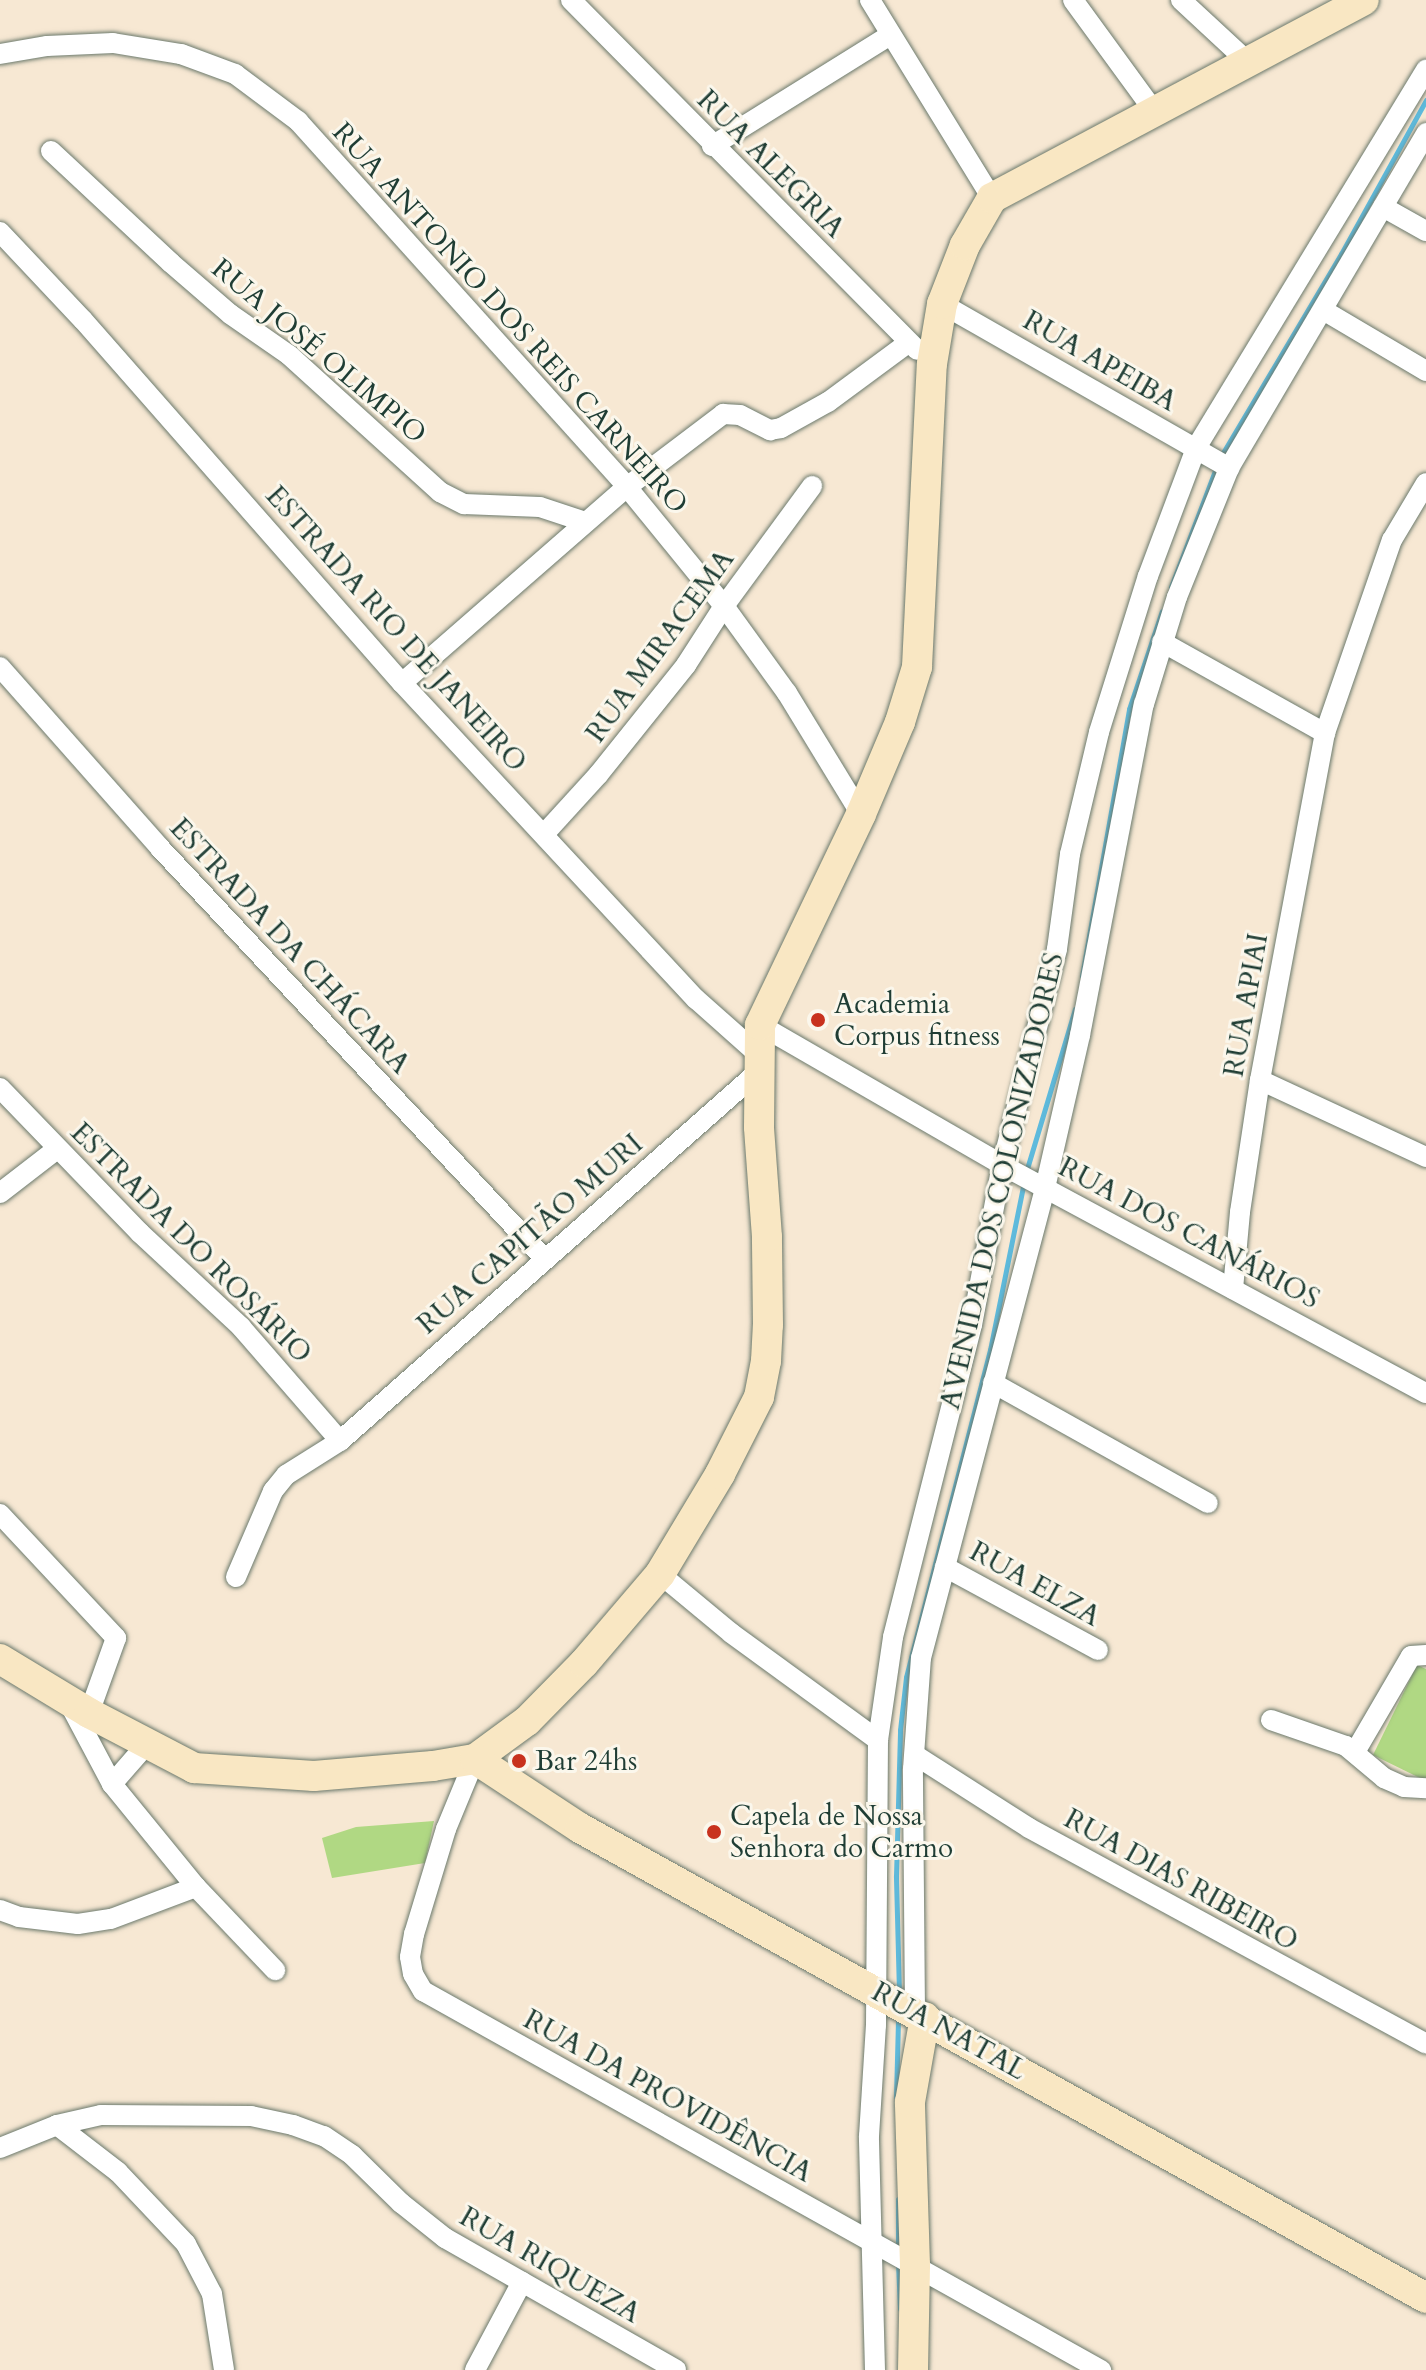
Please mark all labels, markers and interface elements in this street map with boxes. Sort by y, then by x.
street label: RUA ALEGRIA [690,83,852,245]
street label: RUA ANTONIO DOS REIS CARNEIRO [325,115,695,521]
street label: RUA JOSÉ OLIMPIO [205,251,433,451]
street label: RUA APEIBA [1017,303,1183,419]
street label: ESTRADA RIO DE JANEIRO [259,479,533,779]
street label: RUA MIRACEMA [579,543,741,749]
street label: ESTRADA DA CHÁCARA [163,811,417,1081]
street label: RUA APIAI [1217,931,1275,1079]
street label: AVENIDA DOS COLONIZADORES [933,949,1071,1413]
place label: Academia Corpus fitness [834,987,1000,1053]
marker: Academia Corpus fitness [809,1011,827,1029]
street label: ESTRADA DO ROSÁRIO [64,1116,318,1370]
street label: RUA CAPITÃO MURI [410,1127,650,1341]
street label: RUA DOS CANÁRIOS [1053,1150,1325,1316]
street label: RUA ELZA [964,1534,1106,1634]
place label: Bar 24hs [535,1744,637,1778]
marker: Bar 24hs [510,1752,528,1770]
place label: Capela de Nossa Senhora do Carmo [730,1799,953,1865]
street label: RUA DIAS RIBEIRO [1058,1802,1304,1958]
marker: Capela de Nossa Senhora do Carmo [705,1823,723,1841]
street label: RUA NATAL [866,1975,1032,2087]
street label: RUA DA PROVIDÊNCIA [518,2003,818,2189]
street label: RUA RIQUEZA [454,2200,646,2330]

